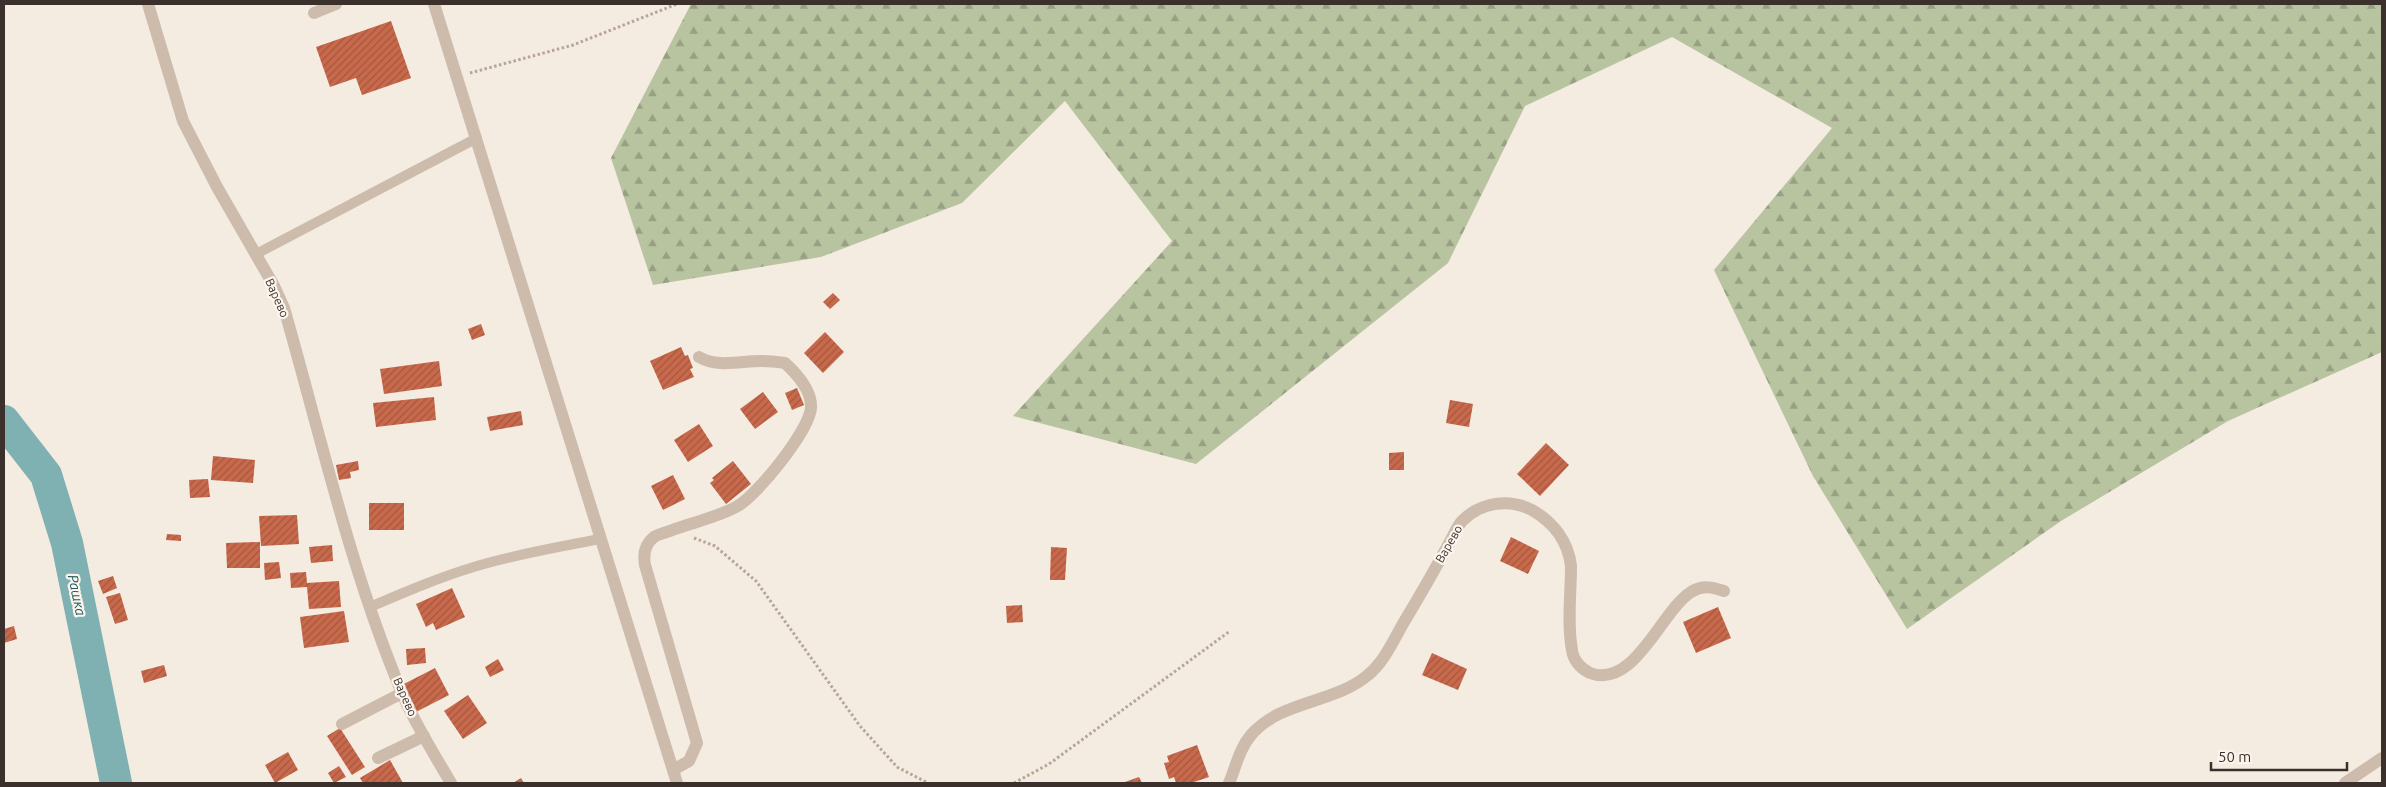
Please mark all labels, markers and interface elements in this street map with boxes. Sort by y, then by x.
street label: Варево [263,276,292,319]
street label: Варево [1433,523,1464,565]
water label: Рашка [65,573,89,617]
street label: Варево [391,675,420,718]
scale bar [2211,740,2347,772]
text: 50 m [2218,748,2251,765]

